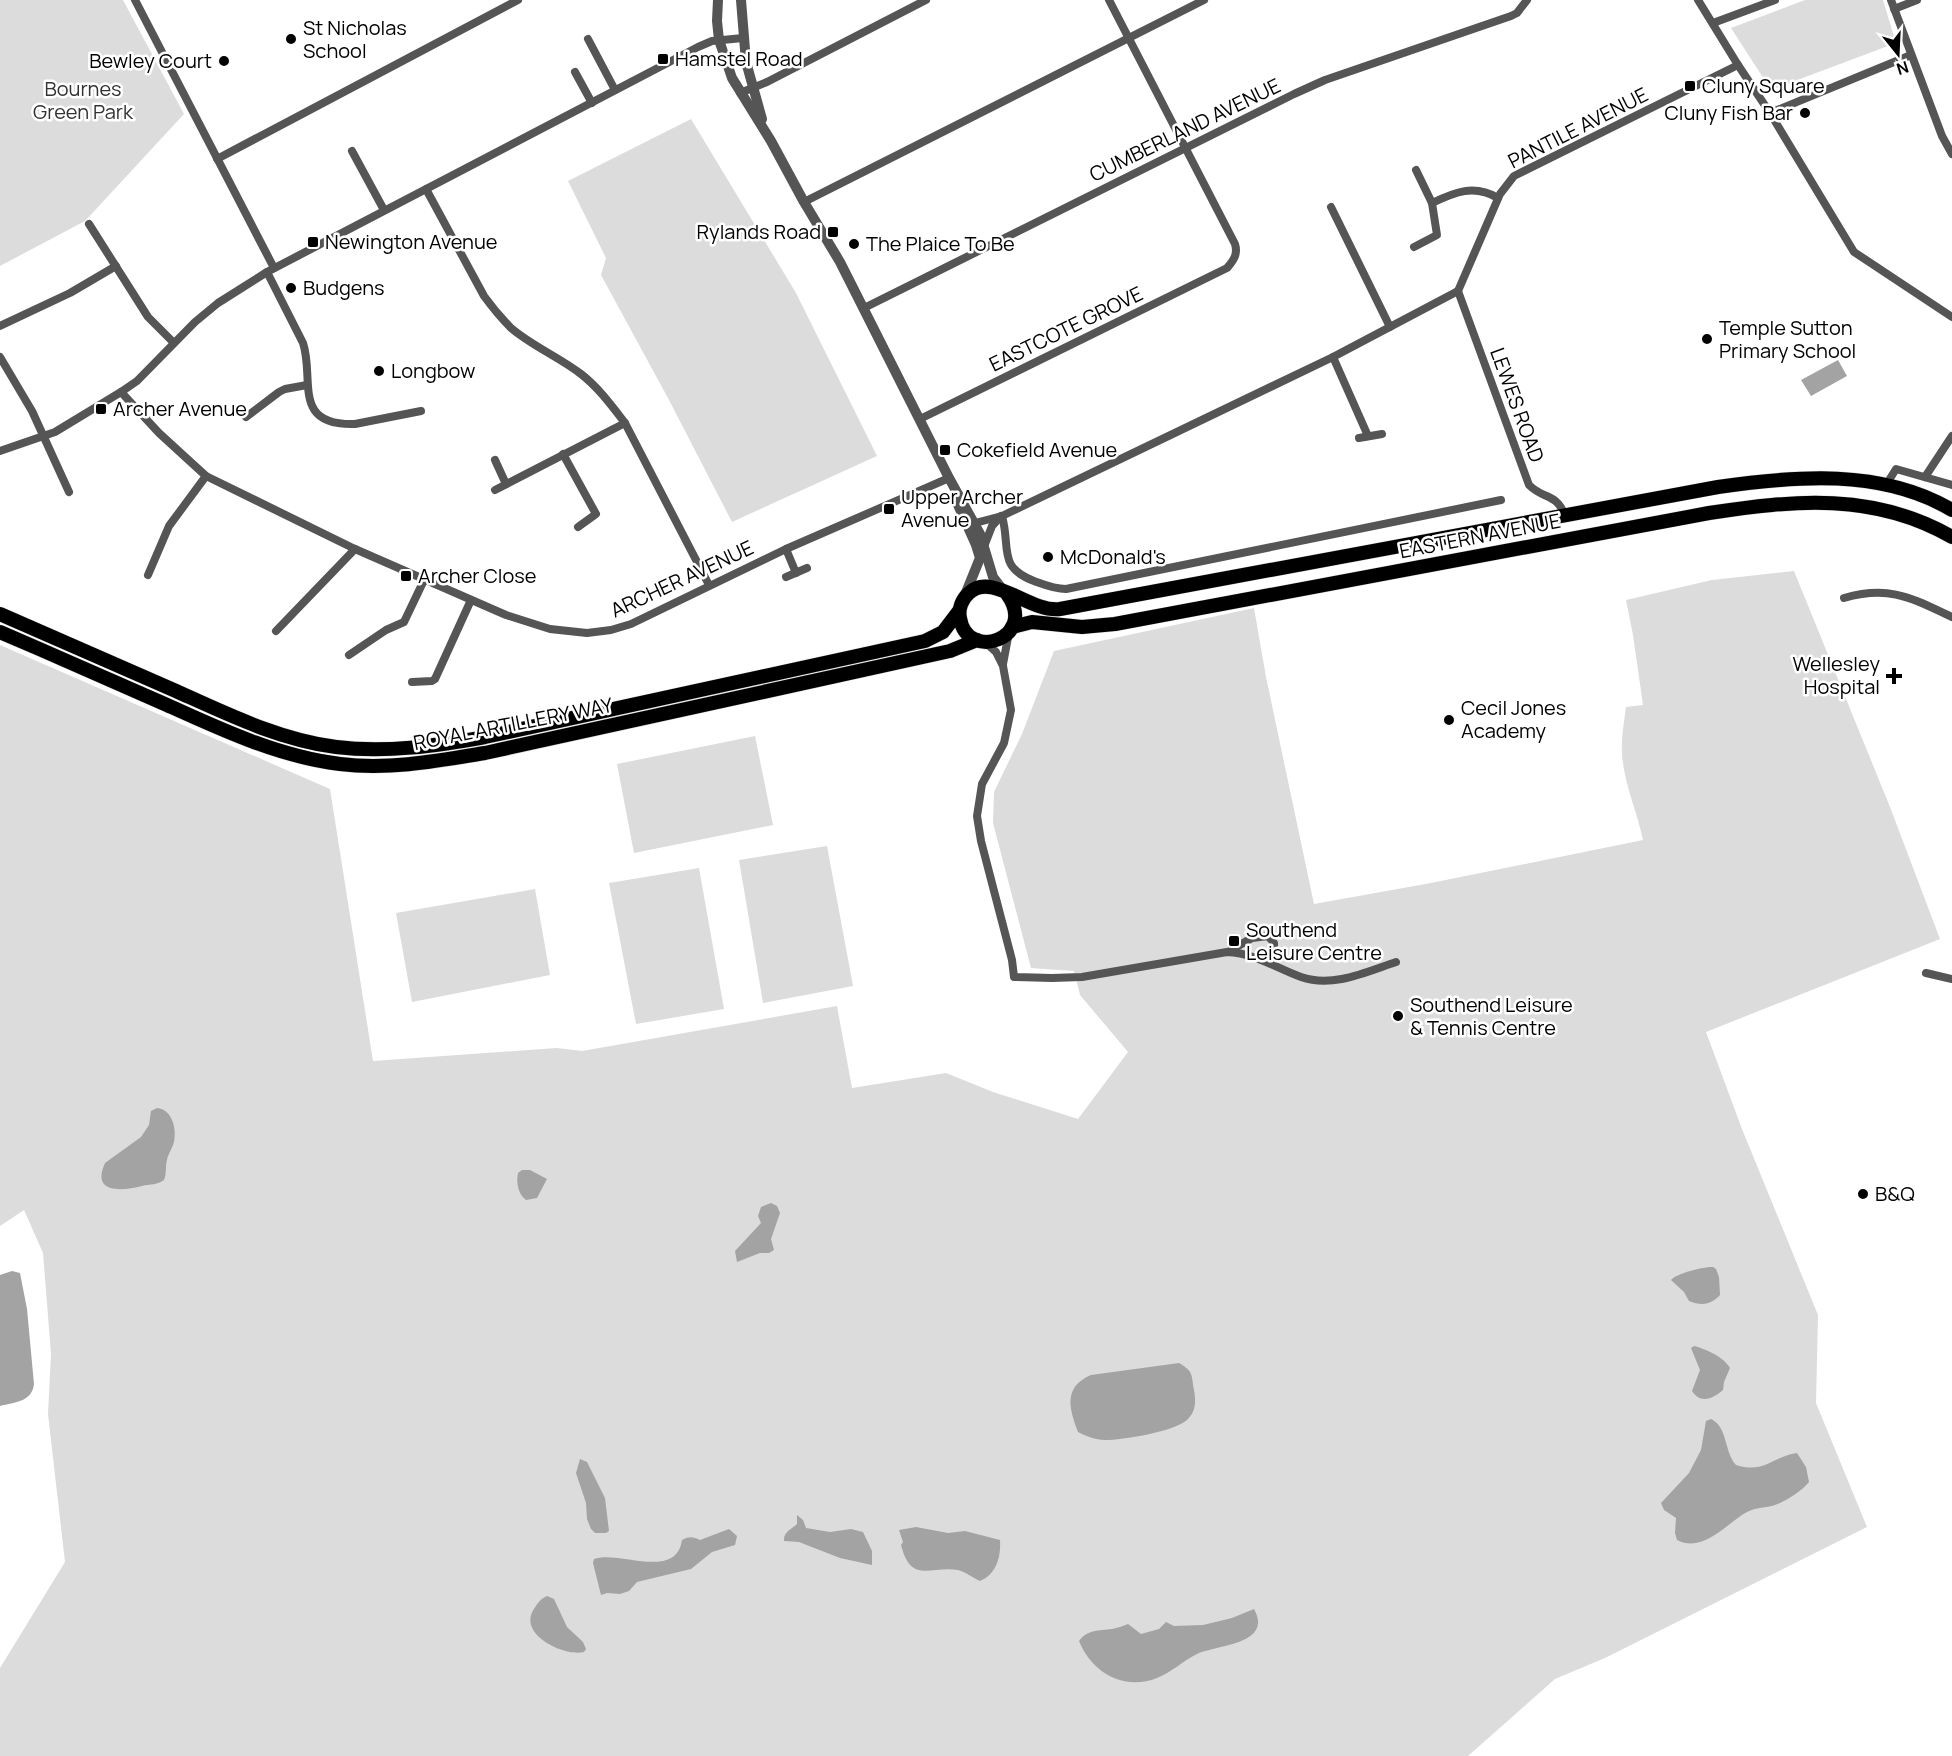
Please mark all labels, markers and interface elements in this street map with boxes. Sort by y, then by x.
place label: St Nicholas School [303,14,407,64]
north arrow [1868,24,1928,84]
marker: St Nicholas School [284,32,298,46]
place label: Hamstel Road [675,45,803,72]
place label: Bewley Court [89,47,212,74]
marker: Hamstel Road [656,52,670,66]
marker: Bewley Court [217,54,231,68]
text: N [1894,56,1912,81]
street label: CUMBERLAND AVENUE [1085,72,1285,188]
place label: Cluny Square [1702,72,1825,99]
park label: Bournes Green Park [33,75,134,125]
marker: Cluny Square [1683,79,1697,93]
street label: PANTILE AVENUE [1503,81,1652,174]
place label: Cluny Fish Bar [1664,99,1793,126]
marker: Cluny Fish Bar [1798,106,1812,120]
place label: Rylands Road [696,218,821,245]
marker: Rylands Road [826,225,840,239]
place label: Newington Avenue [325,228,498,255]
place label: The Plaice To Be [866,230,1015,257]
marker: Newington Avenue [306,235,320,249]
marker: The Plaice To Be [847,237,861,251]
place label: Budgens [303,274,385,301]
street label: EASTCOTE GROVE [984,280,1147,377]
marker: Budgens [284,281,298,295]
place label: Temple Sutton Primary School [1719,314,1856,364]
marker: Temple Sutton Primary School [1700,332,1714,346]
street label: LEWES ROAD [1484,344,1551,466]
place label: Longbow [391,357,475,384]
marker: Longbow [372,364,386,378]
place label: Archer Avenue [113,395,247,422]
marker: Archer Avenue [94,402,108,416]
place label: Cokefield Avenue [957,436,1117,463]
marker: Cokefield Avenue [938,443,952,457]
place label: Upper Archer Avenue [901,483,1023,533]
marker: Upper Archer Avenue [882,502,896,516]
street label: EASTERN AVENUE [1397,507,1563,564]
street label: ARCHER AVENUE [606,534,758,624]
place label: McDonald's [1060,543,1166,570]
marker: McDonald's [1041,550,1055,564]
place label: Archer Close [418,562,536,589]
marker: Archer Close [399,569,413,583]
place label: Wellesley Hospital [1793,650,1880,700]
marker: Wellesley Hospital [1885,667,1903,685]
street label: ROYAL ARTILLERY WAY [411,691,616,756]
place label: Cecil Jones Academy [1461,694,1566,744]
marker: Cecil Jones Academy [1442,713,1456,727]
place label: Southend Leisure Centre [1246,916,1382,966]
marker: Southend Leisure Centre [1227,934,1241,948]
place label: Southend Leisure & Tennis Centre [1410,991,1573,1041]
marker: Southend Leisure & Tennis Centre [1391,1009,1405,1023]
place label: B&Q [1875,1180,1915,1207]
marker: B&Q [1856,1187,1870,1201]

